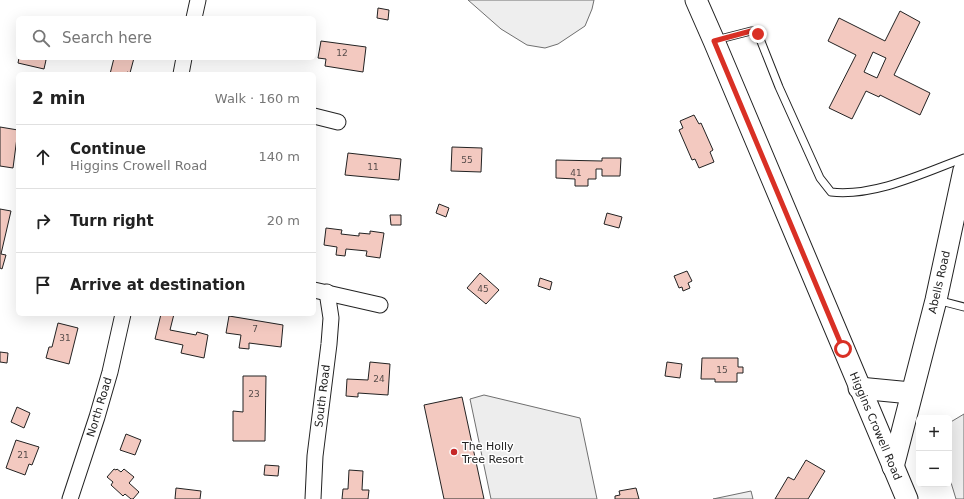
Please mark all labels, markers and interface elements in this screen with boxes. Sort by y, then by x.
search box [16,16,316,60]
route end [749,25,767,43]
icon: search [30,27,52,49]
text: Search here [62,29,152,47]
house number: 12 [336,48,348,58]
text: 2 min [32,88,85,108]
text: Walk · 160 m [215,91,300,106]
text: Continue [70,140,146,158]
icon: ahead [32,146,54,168]
text: 140 m [258,149,300,164]
house number: 55 [461,155,473,165]
text: Higgins Crowell Road [70,158,207,173]
house number: 11 [367,162,379,172]
house number: 41 [570,168,582,178]
icon: right [32,210,54,232]
text: Turn right [70,212,154,230]
text: 20 m [267,213,300,228]
street label: Abells Road [926,249,953,315]
icon: arrive [32,274,54,296]
text: Arrive at destination [70,276,245,294]
house number: 45 [477,284,489,294]
house number: 7 [252,324,258,334]
house number: 31 [59,333,71,343]
route start [834,340,852,358]
street label: South Road [312,364,333,428]
house number: 15 [716,365,728,375]
street label: Higgins Crowell Road [847,370,904,482]
house number: 24 [373,374,385,384]
street label: North Road [84,376,115,439]
house number: 23 [248,389,260,399]
map controls [916,415,952,487]
button: + [916,415,952,451]
place label: The Holly Tree Resort [461,440,524,466]
marker: The Holly Tree Resort [449,447,459,457]
house number: 21 [17,450,29,460]
button: − [916,451,952,487]

